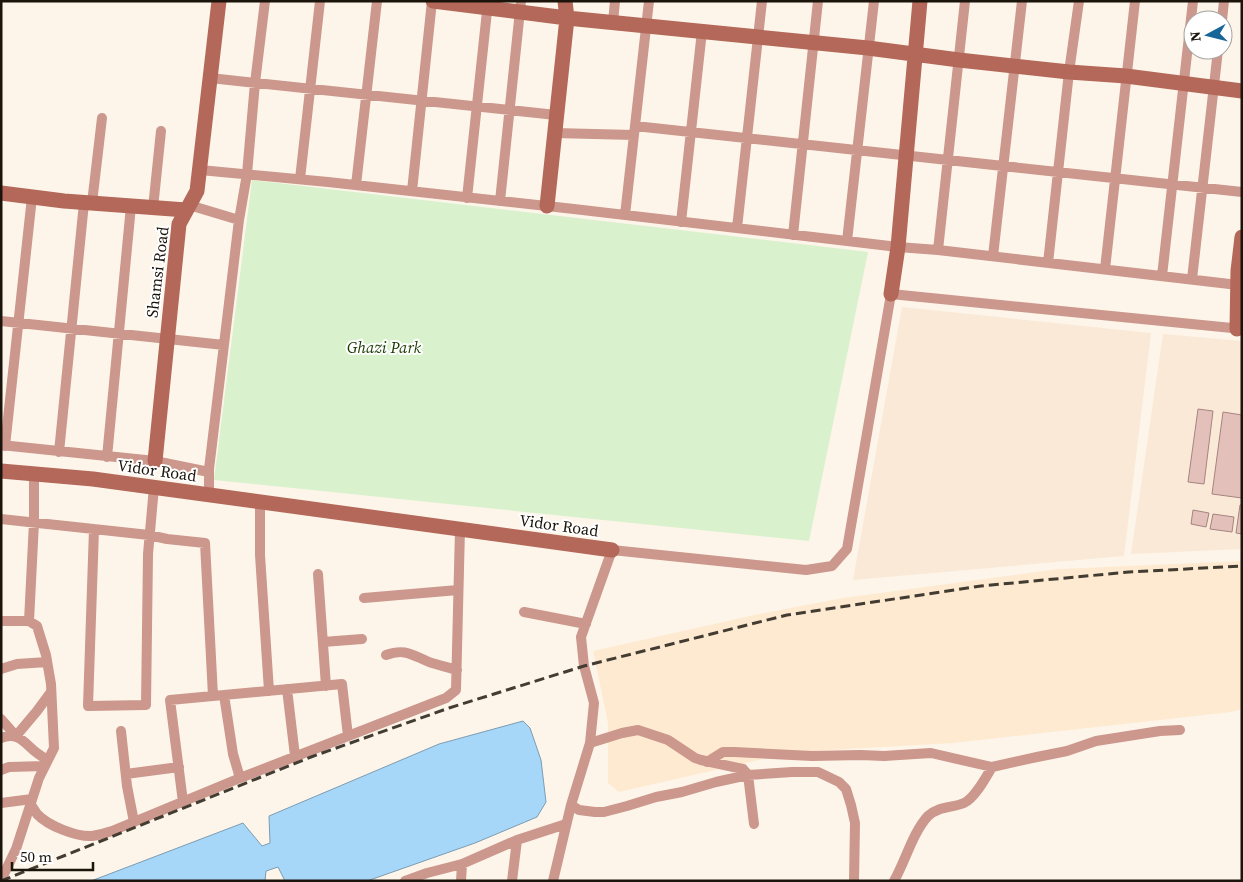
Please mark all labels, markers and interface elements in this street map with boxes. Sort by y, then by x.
north arrow [1183,10,1233,60]
text: N [1185,30,1206,43]
street label: Shamsi Road [140,225,174,319]
park label: Ghazi Park [347,336,422,358]
street label: Vidor Road [116,454,198,486]
street label: Vidor Road [518,509,600,541]
scale bar [12,840,94,872]
text: 50 m [20,846,52,867]

